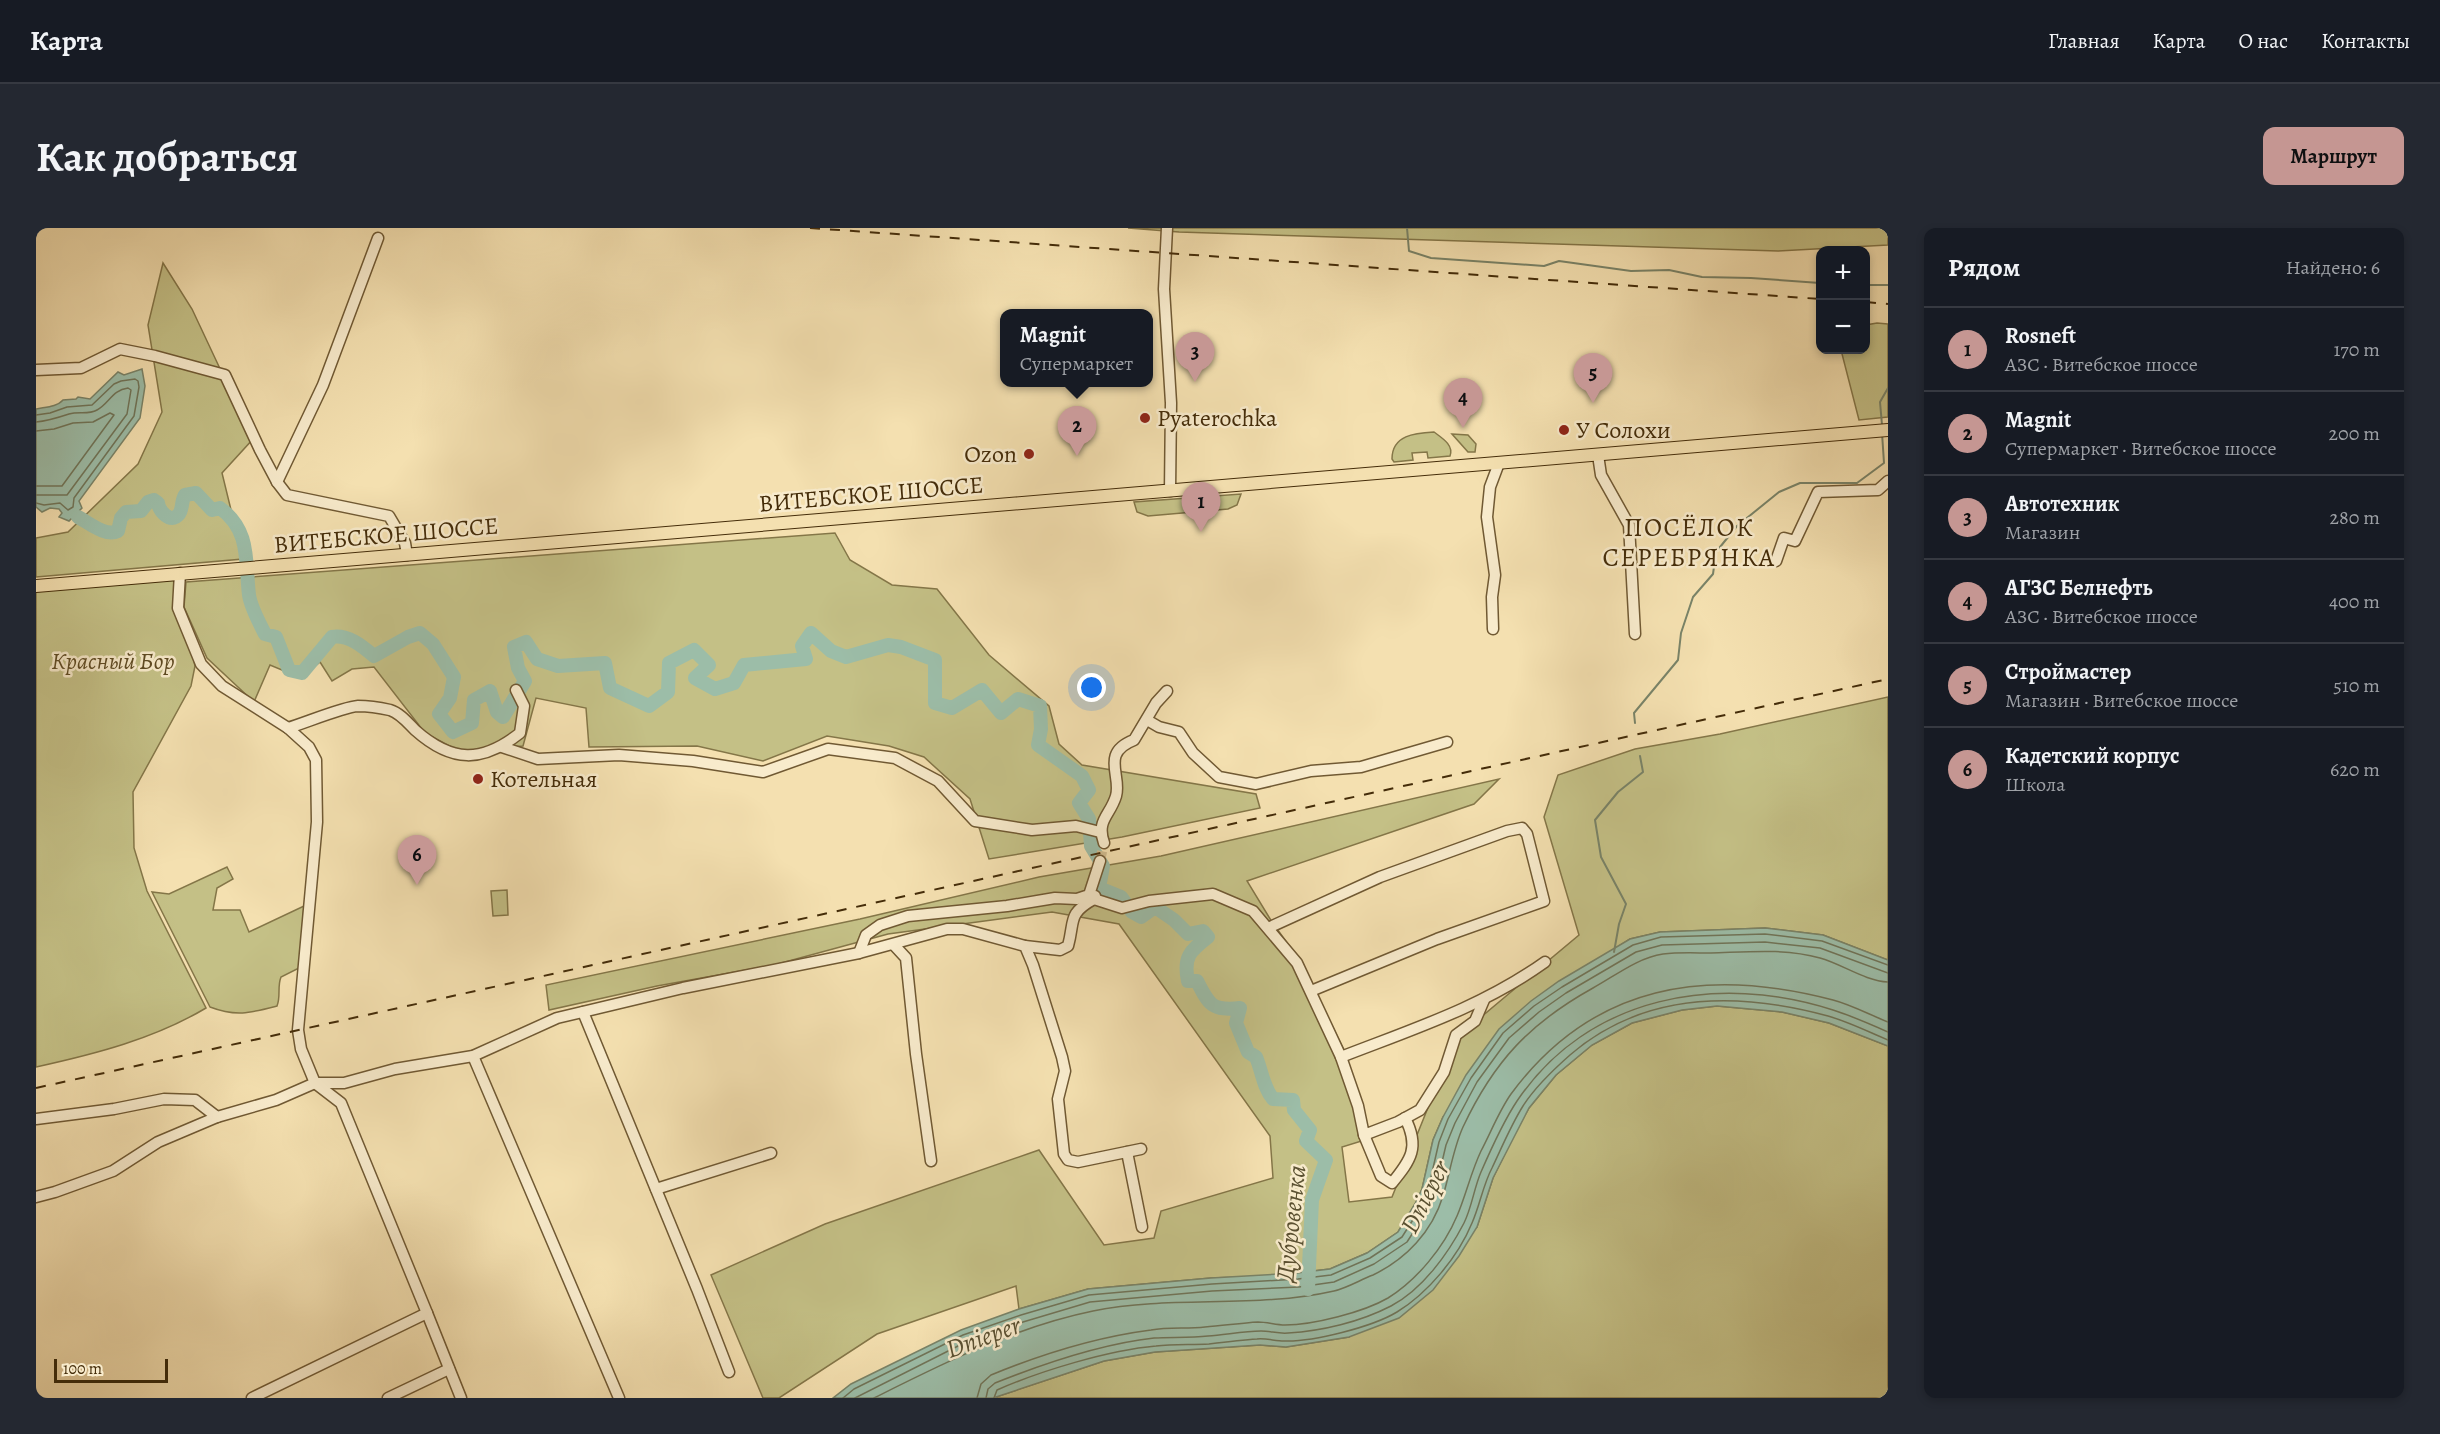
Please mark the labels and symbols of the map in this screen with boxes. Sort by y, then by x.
pin: 3 [1176,332,1214,382]
pin: 5 [1574,354,1612,403]
pin: 4 [1444,378,1482,428]
place label: Pyaterochka [1157,402,1278,434]
pin: 2 [1058,406,1096,456]
marker: Pyaterochka [1138,411,1152,425]
place label: У Солохи [1576,414,1671,446]
marker: У Солохи [1557,423,1571,437]
place label: Ozon [964,438,1017,470]
marker: Ozon [1022,447,1036,461]
street label: ВИТЕБСКОЕ ШОССЕ [757,468,985,520]
pin: 1 [1182,482,1220,532]
street label: ВИТЕБСКОЕ ШОССЕ [272,509,500,561]
district label: ПОСЁЛОК СЕРЕБРЯНКА [1602,510,1776,575]
park label: Красный Бор [51,645,175,677]
your location [1077,673,1106,702]
place label: Котельная [490,763,597,795]
marker: Котельная [471,772,485,786]
pin: 6 [398,836,436,885]
water label: Dnieper [1392,1154,1459,1239]
water label: Дубровенка [1267,1163,1315,1285]
water label: Dnieper [941,1307,1026,1367]
scale bar [54,1356,168,1384]

